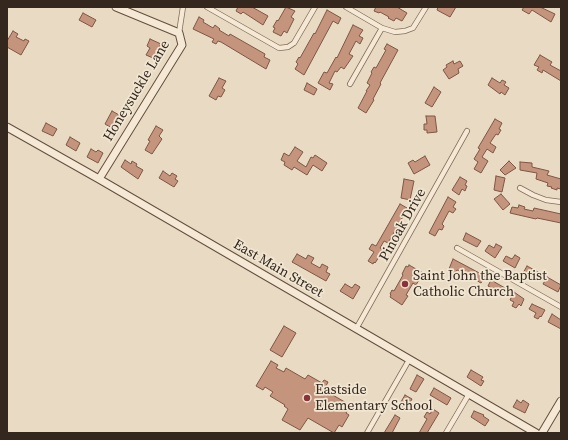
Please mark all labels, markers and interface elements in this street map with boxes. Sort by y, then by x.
street label: Honeysuckle Lane [100,37,174,145]
street label: Pinoak Drive [376,186,430,264]
street label: East Main Street [230,236,326,302]
place label: Saint John the Baptist Catholic Church [413,268,547,300]
marker: Saint John the Baptist Catholic Church [400,279,410,289]
place label: Eastside Elementary School [315,382,433,414]
marker: Eastside Elementary School [302,393,312,403]

